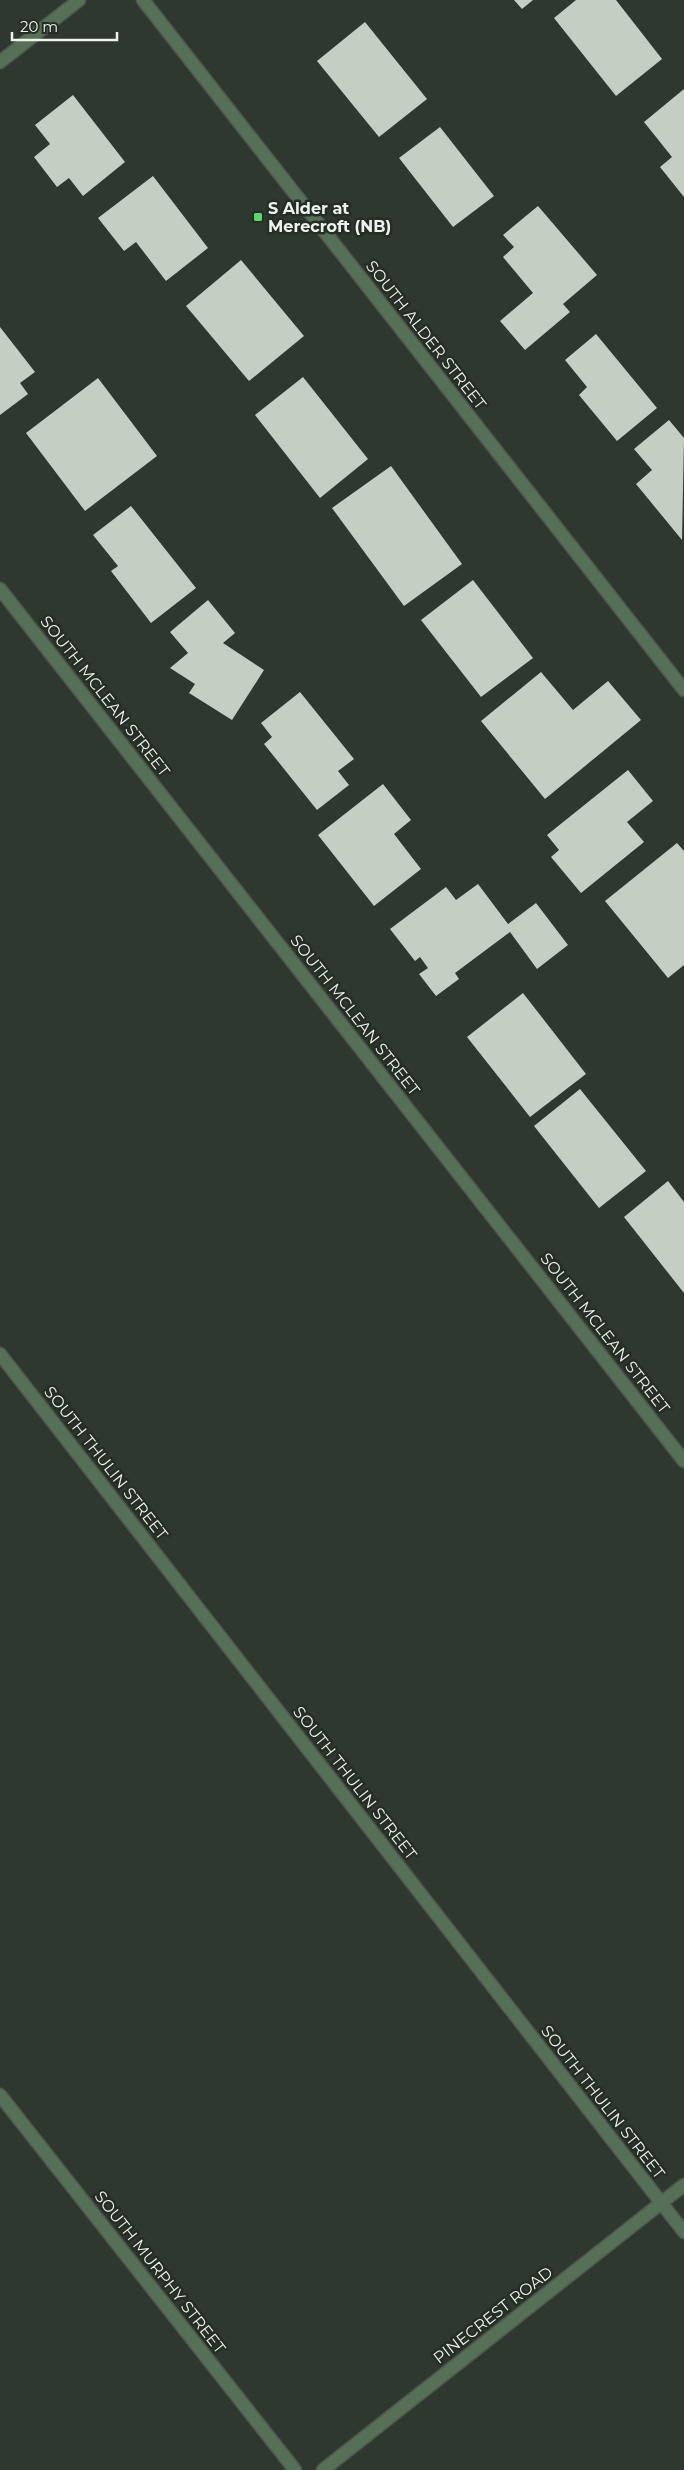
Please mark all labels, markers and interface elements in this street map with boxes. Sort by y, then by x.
scale bar [12,10,118,42]
text: 20 m [20,17,58,36]
place label: S Alder at Merecroft (NB) [268,199,391,236]
marker: S Alder at Merecroft (NB) [252,211,264,223]
street label: SOUTH ALDER STREET [362,257,491,414]
street label: SOUTH MCLEAN STREET [36,612,174,781]
street label: SOUTH MCLEAN STREET [286,931,424,1100]
street label: SOUTH MCLEAN STREET [536,1249,674,1418]
street label: SOUTH THULIN STREET [40,1383,172,1544]
street label: SOUTH THULIN STREET [289,1703,421,1864]
street label: SOUTH THULIN STREET [537,2022,669,2183]
street label: SOUTH MURPHY STREET [91,2187,230,2358]
street label: PINECREST ROAD [430,2263,556,2367]

